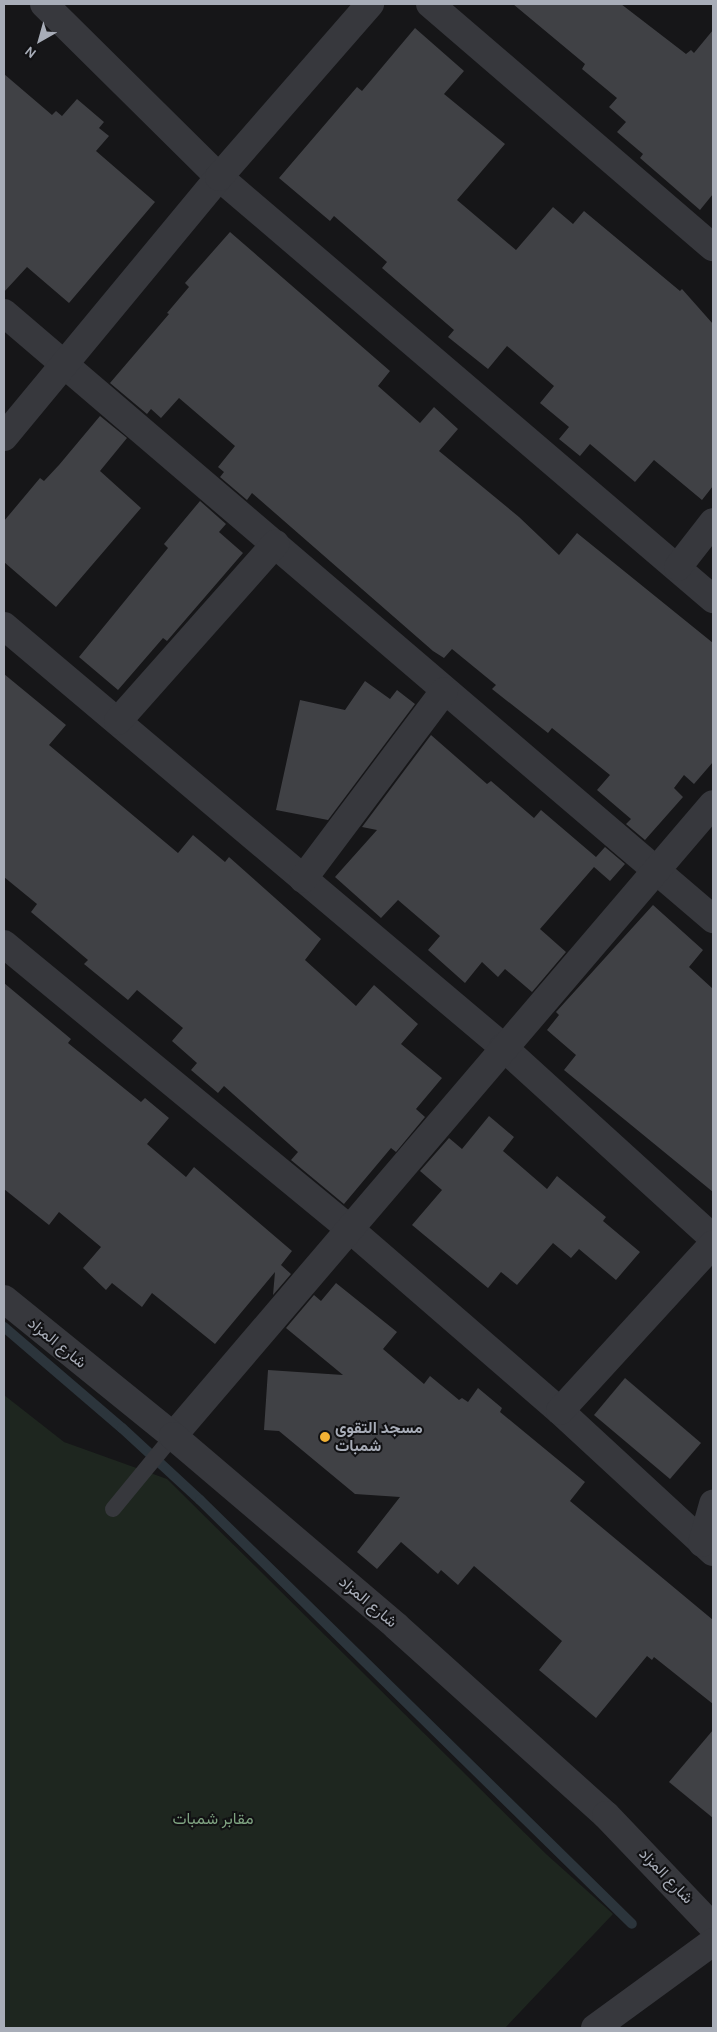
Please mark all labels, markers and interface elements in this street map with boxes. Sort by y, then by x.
north arrow [15,15,65,65]
text: N [21,42,40,62]
street label: شارع المزاد [24,1314,90,1372]
place label: مسجد التقوى شمبات [335,1418,423,1456]
marker: مسجد التقوى شمبات [319,1431,331,1443]
street label: شارع المزاد [335,1572,401,1632]
park label: مقابر شمبات [173,1809,253,1829]
street label: شارع المزاد [635,1844,697,1908]

